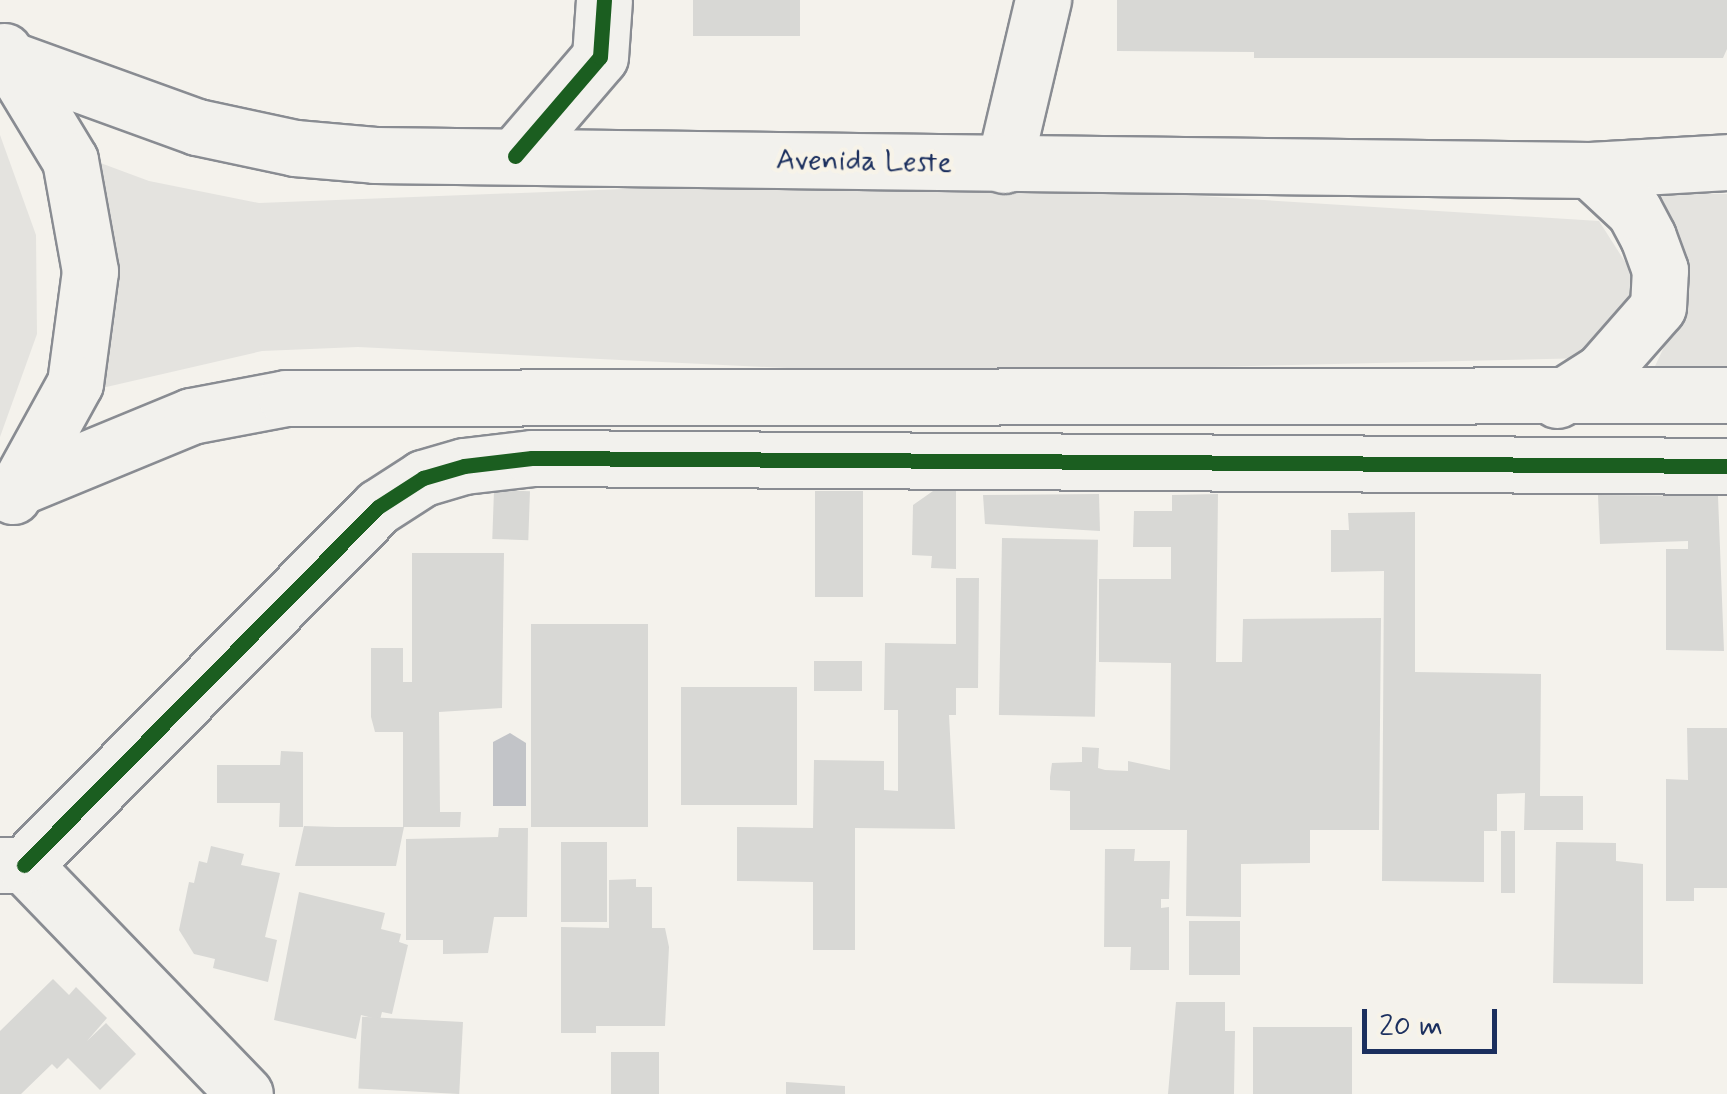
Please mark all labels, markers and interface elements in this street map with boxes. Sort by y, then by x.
street label: Avenida Leste [775,142,953,182]
scale bar [1367,989,1502,1051]
text: 20 m [1379,1007,1443,1046]

